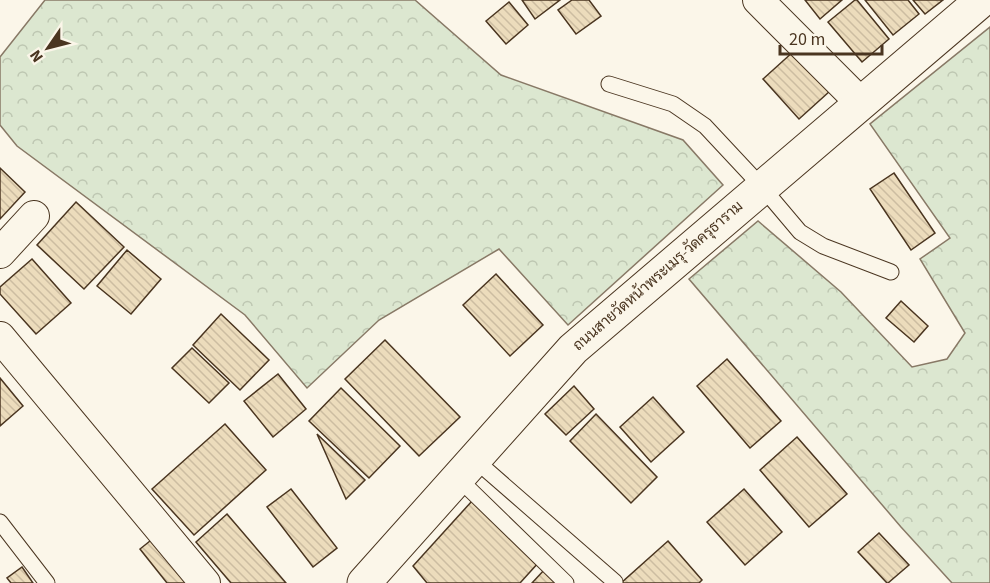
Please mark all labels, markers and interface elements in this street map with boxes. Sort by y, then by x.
north arrow [18,18,78,78]
scale bar [780,18,882,56]
text: 20 m [789,27,825,52]
text: N [24,45,49,67]
street label: ถนนสายวัดหน้าพระเมรุ-วัดครุธาราม [568,196,748,356]

